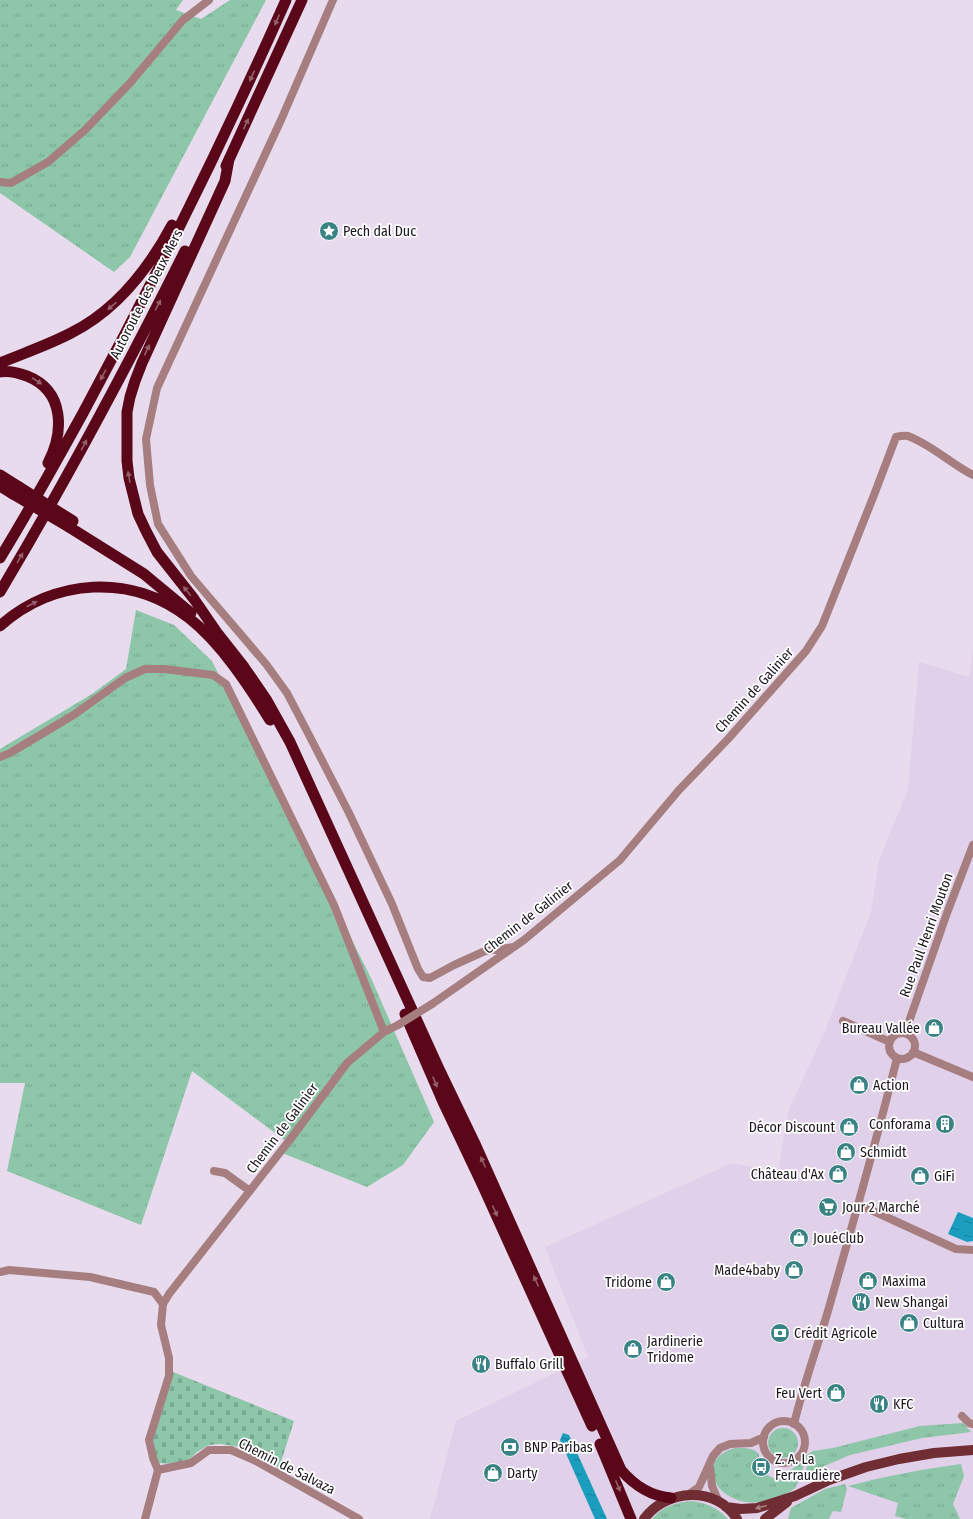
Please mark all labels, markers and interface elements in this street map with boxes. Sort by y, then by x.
one-way arrow [274,15,280,26]
one-way arrow [249,70,255,81]
one-way arrow [243,117,249,129]
place icon: Pech dal Duc [318,220,340,242]
place label: Pech dal Duc [343,223,416,240]
street label: Autoroute des Deux Mers [106,227,187,362]
one-way arrow [155,300,161,311]
one-way arrow [107,301,117,310]
one-way arrow [144,345,150,356]
one-way arrow [100,369,107,381]
one-way arrow [32,377,42,385]
one-way arrow [81,439,87,451]
one-way arrow [126,471,132,483]
one-way arrow [16,552,23,564]
one-way arrow [183,585,192,596]
one-way arrow [26,600,38,607]
street label: Chemin de Galinier [712,644,797,736]
street label: Rue Paul Henri Mouton [896,871,957,1000]
street label: Chemin de Galinier [480,877,576,958]
shop icon: Bureau Vallée [923,1017,945,1039]
place label: Bureau Vallée [842,1020,920,1037]
shop icon: Action [848,1074,870,1096]
one-way arrow [432,1077,438,1089]
place label: Action [873,1077,909,1094]
street label: Chemin de Galinier [243,1080,322,1177]
building icon: Conforama [934,1113,956,1135]
shop icon: Décor Discount [838,1116,860,1138]
place label: Conforama [869,1116,931,1133]
place label: Décor Discount [749,1119,835,1136]
shop icon: Schmidt [835,1141,857,1163]
place label: Schmidt [860,1144,907,1161]
one-way arrow [480,1157,486,1168]
shop icon: Château d'Ax [827,1163,849,1185]
shop icon: GiFi [909,1165,931,1187]
place label: Château d'Ax [751,1166,825,1183]
place label: GiFi [934,1168,955,1185]
supermarket icon: Jour 2 Marché [817,1196,839,1218]
place label: Jour 2 Marché [842,1199,920,1216]
one-way arrow [492,1206,498,1217]
shop icon: JouéClub [788,1227,810,1249]
place label: JouéClub [813,1230,864,1247]
shop icon: Made4baby [783,1259,805,1281]
place label: Made4baby [714,1262,781,1279]
shop icon: Maxima [857,1270,879,1292]
shop icon: Tridome [655,1271,677,1293]
place label: Maxima [882,1273,926,1290]
place label: Tridome [605,1274,652,1291]
one-way arrow [533,1276,539,1287]
restaurant icon: New Shangai [850,1291,872,1313]
place label: New Shangai [875,1294,948,1311]
shop icon: Cultura [898,1312,920,1334]
place label: Cultura [923,1315,964,1332]
bank icon: Crédit Agricole [769,1322,791,1344]
place label: Crédit Agricole [794,1325,877,1342]
place label: Jardinerie Tridome [647,1333,703,1366]
shop icon: Jardinerie Tridome [622,1338,644,1360]
restaurant icon: Buffalo Grill [470,1353,492,1375]
place label: Buffalo Grill [495,1356,563,1373]
shop icon: Feu Vert [825,1382,847,1404]
place label: Feu Vert [776,1385,822,1402]
restaurant icon: KFC [868,1393,890,1415]
place label: KFC [893,1396,913,1413]
street label: Chemin de Salvaza [236,1435,338,1498]
bank icon: BNP Paribas [499,1436,521,1458]
place label: BNP Paribas [524,1439,593,1456]
place label: Z. A. La Ferraudière [775,1451,841,1484]
bus stop icon: Z. A. La Ferraudière [750,1456,772,1478]
shop icon: Darty [482,1462,504,1484]
place label: Darty [507,1465,538,1482]
one-way arrow [615,1480,621,1492]
one-way arrow [755,1504,767,1510]

